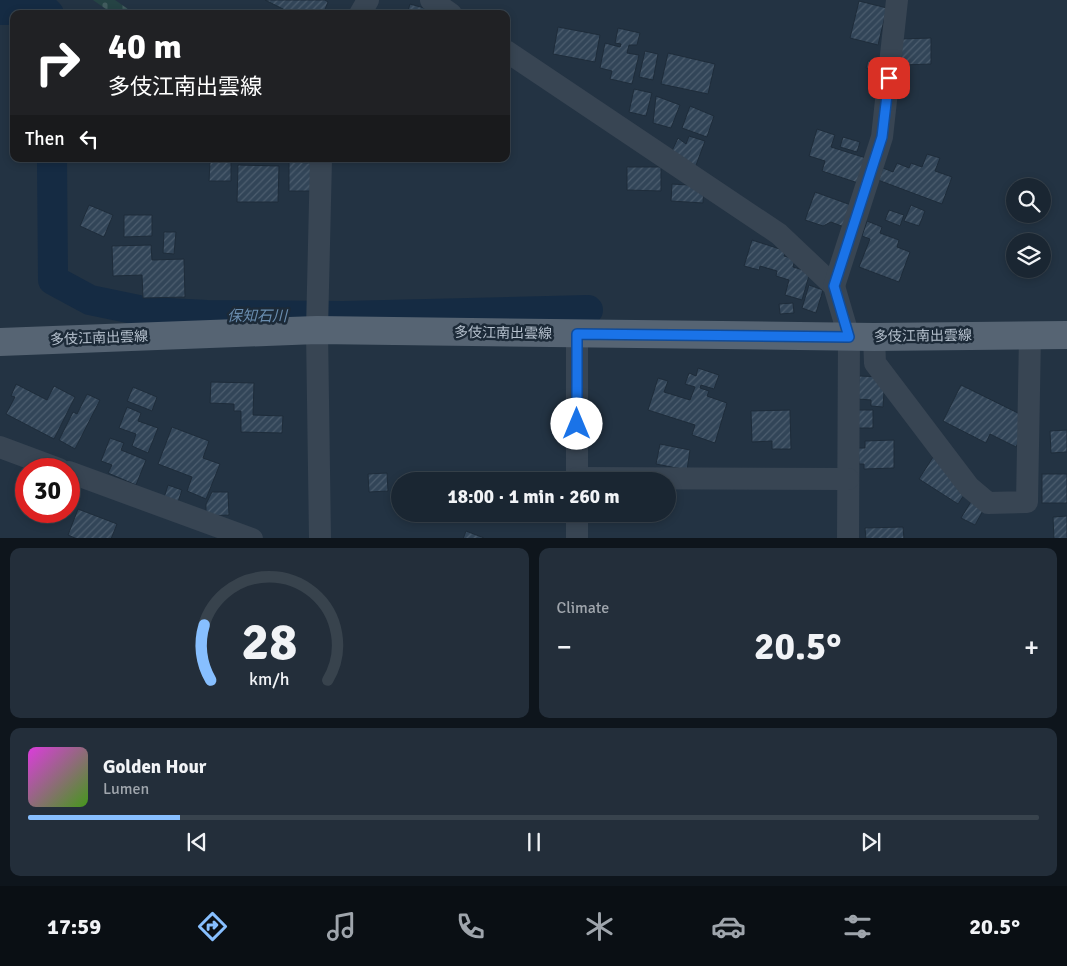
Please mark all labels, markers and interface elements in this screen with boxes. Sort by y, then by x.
text: 40 m [108,25,182,68]
icon: right [25,30,90,95]
pin [868,57,910,99]
icon: arrive [875,64,903,92]
text: 多伎江南出雲線 [108,73,262,100]
icon: left [75,125,103,153]
text: Then [25,127,65,151]
map controls [1006,178,1051,278]
button: search [1006,178,1051,223]
button: layers [1006,233,1051,278]
water label: 保知石川 [227,307,289,325]
street label: 多伎江南出雲線 [454,324,552,342]
street label: 多伎江南出雲線 [874,327,972,345]
street label: 多伎江南出雲線 [50,328,148,348]
position arrow [550,397,602,449]
speed limit sign: 30 [15,458,80,523]
text: 18:00 · 1 min · 260 m [447,485,620,509]
text: Climate [557,598,609,618]
text: 28 [241,610,297,674]
text: 20.5° [754,623,842,670]
text: − [557,630,572,664]
text: + [1024,630,1039,664]
text: km/h [249,668,289,690]
text: Golden Hour [103,755,206,779]
text: Lumen [103,779,149,799]
icon: previous [183,828,211,856]
icon: pause [520,828,548,856]
icon: next [857,828,885,856]
icon: directions [195,909,230,944]
icon: music [324,909,359,944]
icon: phone [453,909,488,944]
icon: climate [582,909,617,944]
icon: car [711,909,746,944]
icon: filters [840,909,875,944]
text: 17:59 [47,913,101,940]
text: 20.5° [969,913,1020,940]

